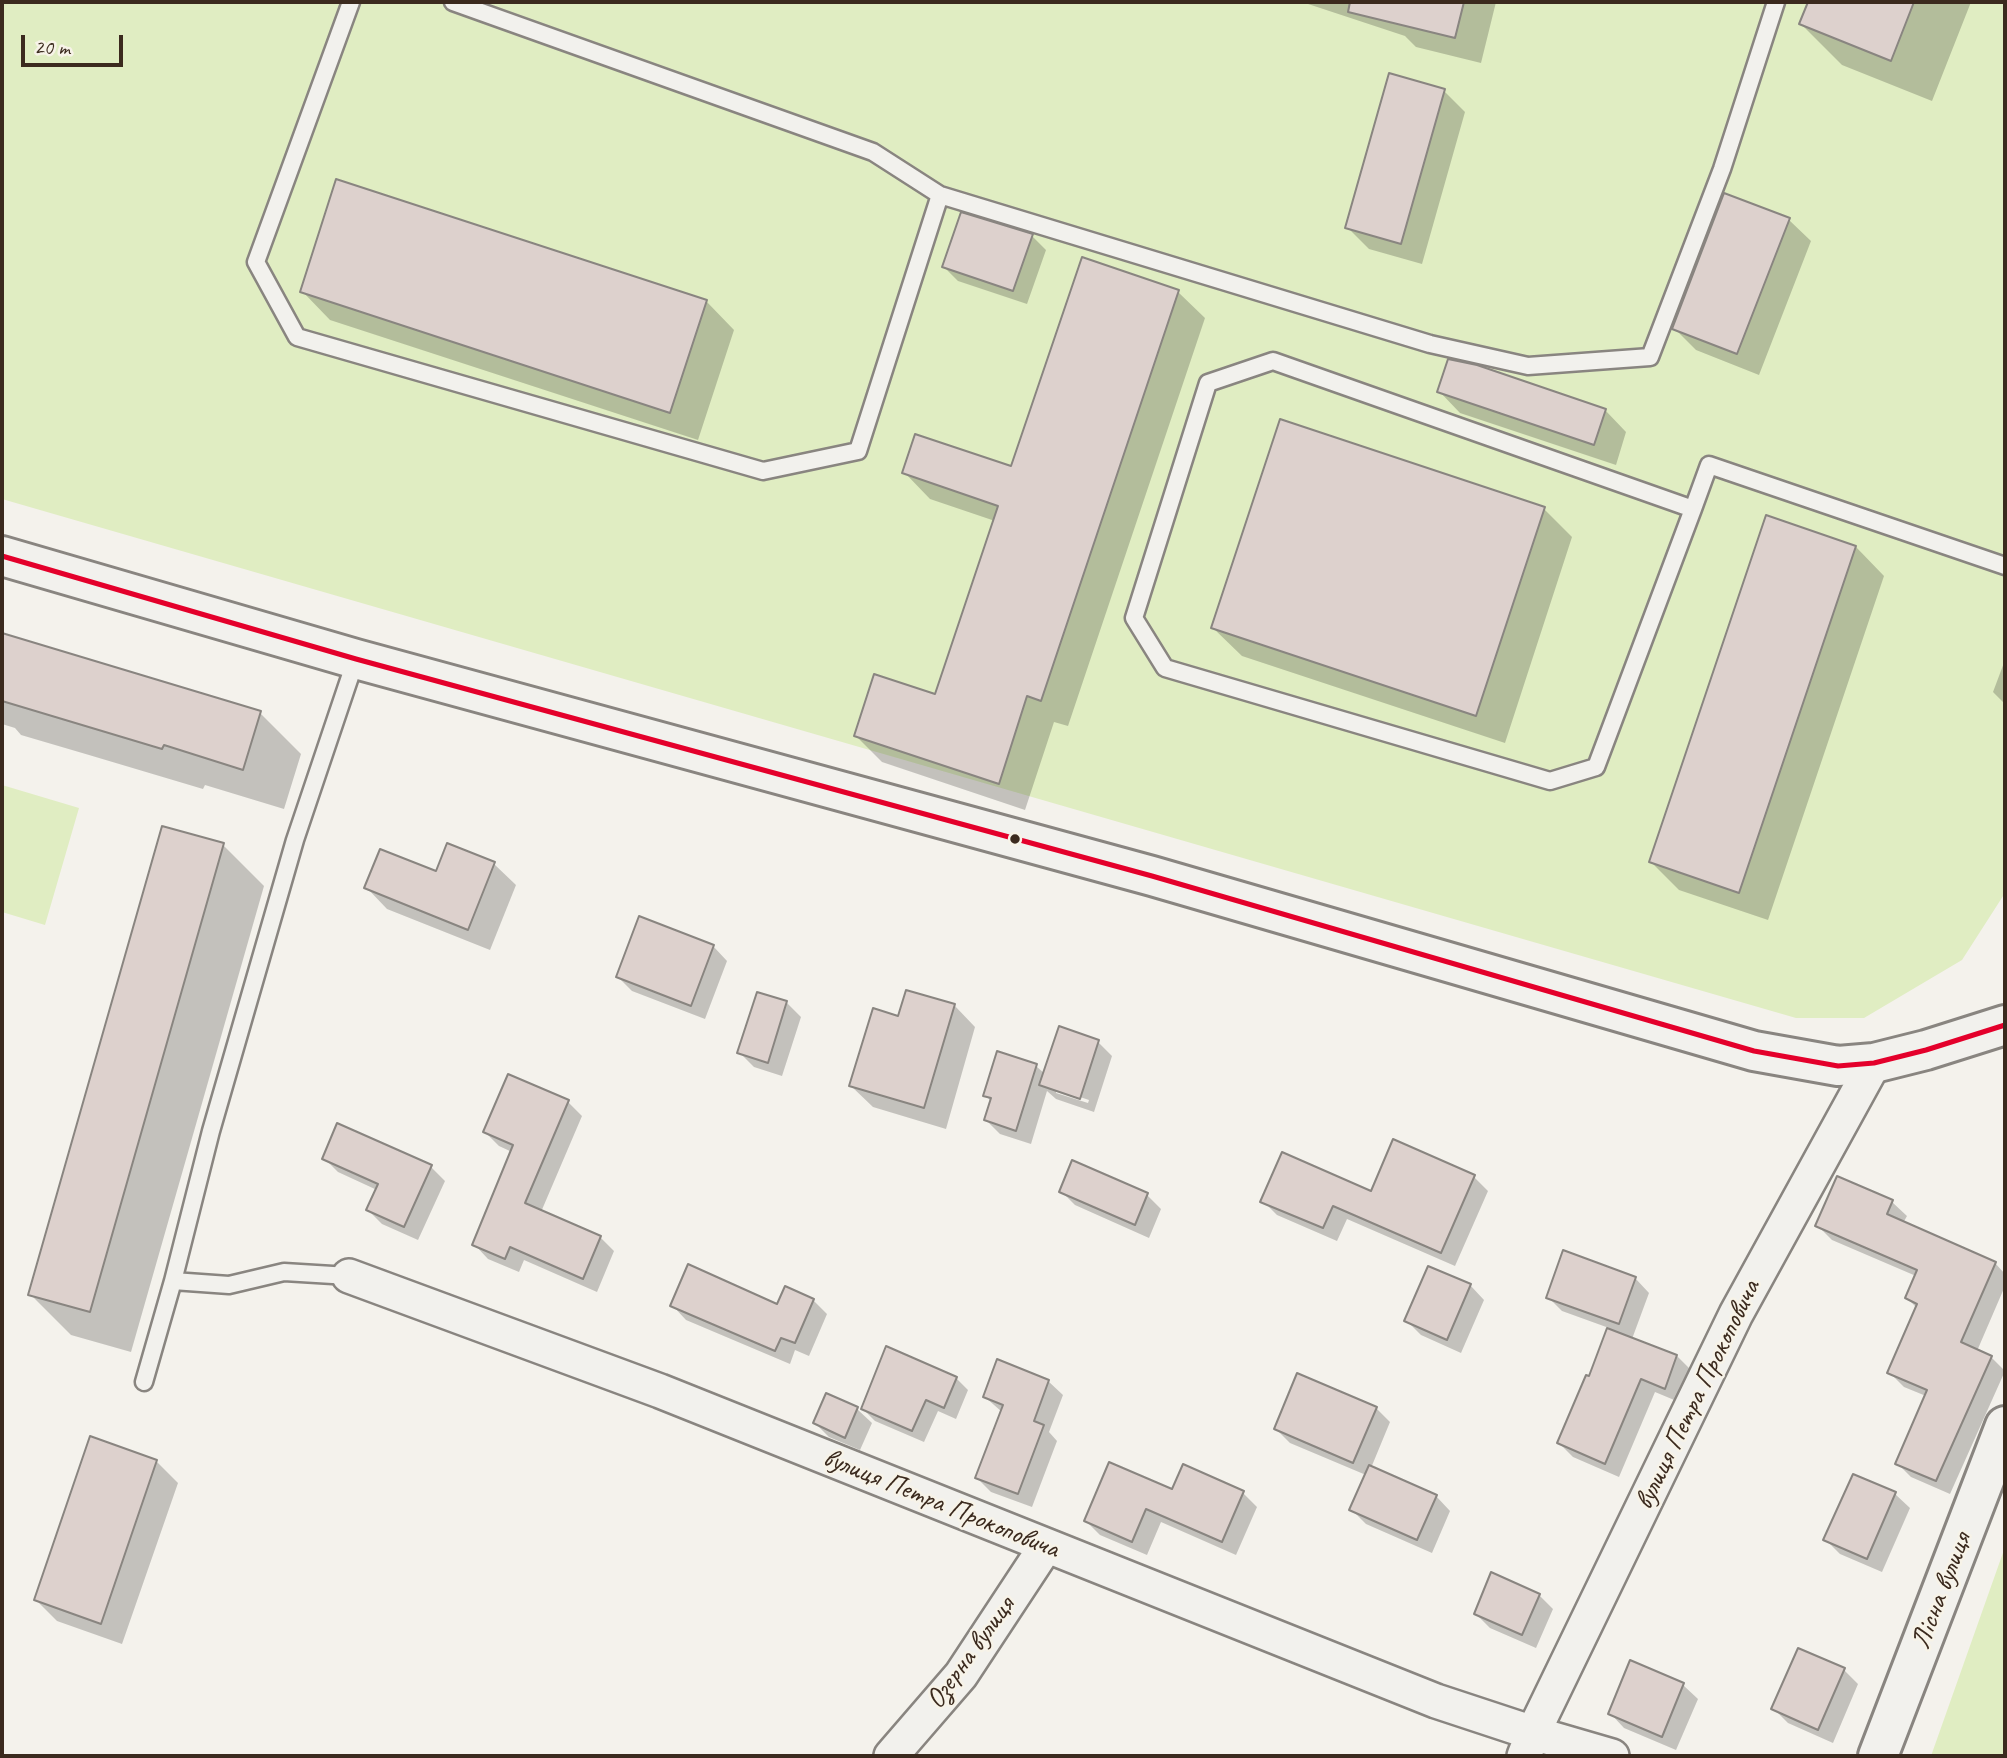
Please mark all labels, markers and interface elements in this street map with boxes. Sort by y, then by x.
scale bar [24,21,126,65]
text: 20 m [34,34,70,60]
unlabelled marker [1008,832,1022,846]
street label: вулиця Петра Прокоповича [1628,1275,1768,1515]
street label: вулиця Петра Прокоповича [818,1441,1064,1567]
street label: Лісна вулиця [1905,1528,1979,1654]
street label: Озерна вулиця [919,1590,1023,1716]

